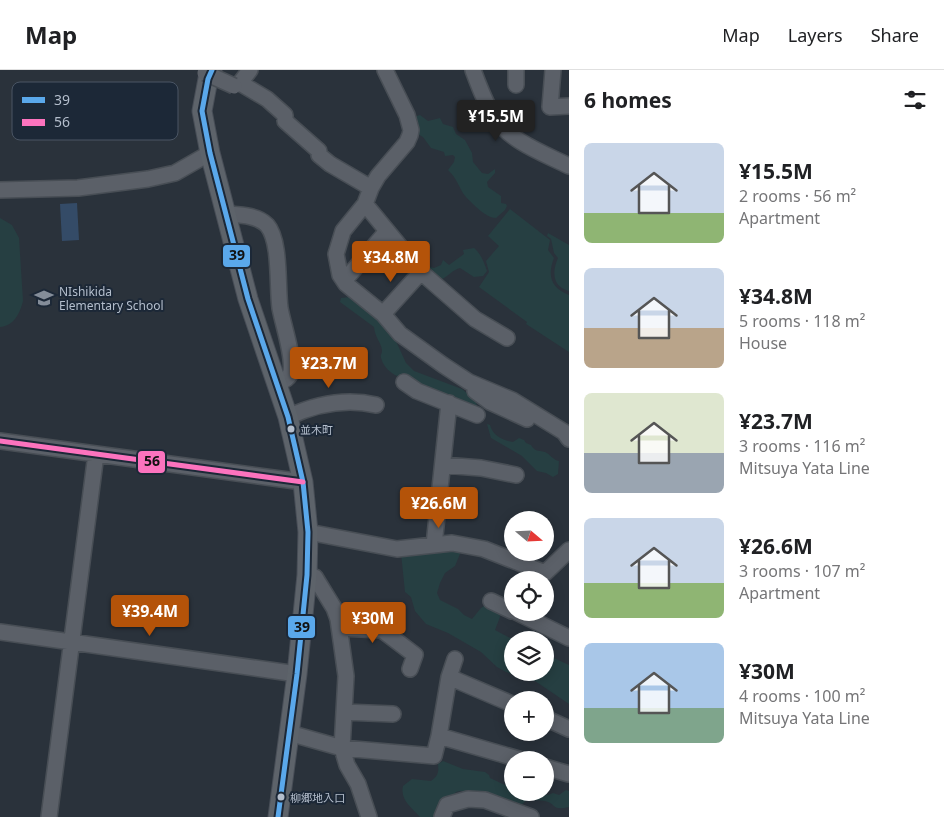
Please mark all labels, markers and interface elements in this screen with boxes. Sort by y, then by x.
text: Map [25,18,77,51]
text: Map [722,23,760,47]
text: Layers [788,23,843,47]
text: Share [871,23,919,47]
legend [12,82,178,140]
text: 6 homes [584,86,672,114]
icon: filters [901,86,929,114]
text: 39 [54,90,70,109]
pin: ¥15.5M [455,100,537,142]
text: ¥15.5M [468,105,524,127]
text: 56 [54,112,70,131]
text: ¥15.5M [739,157,813,185]
icon: home [624,163,684,223]
text: 2 rooms · 56 m² [739,185,856,207]
text: Apartment [739,207,820,229]
pin: ¥34.8M [350,240,432,283]
line badge: 39 [222,244,251,268]
text: 39 [229,245,245,264]
text: ¥34.8M [363,246,419,268]
text: ¥34.8M [739,282,813,310]
place label: NIshikida Elementary School [59,283,164,314]
school or university icon: NIshikida Elementary School [33,287,55,309]
icon: home [624,288,684,348]
text: 5 rooms · 118 m² [739,310,865,332]
text: House [739,332,787,354]
pin: ¥23.7M [288,346,370,389]
text: ¥23.7M [301,352,357,374]
text: ¥23.7M [739,407,813,435]
icon: home [624,413,684,473]
place label: 並木町 [300,422,333,437]
marker: 並木町 [286,424,296,434]
text: 3 rooms · 116 m² [739,435,865,457]
line badge: 56 [137,450,166,474]
text: 56 [144,451,160,470]
text: Mitsuya Yata Line [739,457,870,479]
pin: ¥26.6M [398,486,480,529]
text: ¥26.6M [411,492,467,514]
north arrow [504,511,554,561]
map controls [504,511,554,801]
text: ¥26.6M [739,532,813,560]
icon: home [624,538,684,598]
text: 3 rooms · 107 m² [739,560,865,582]
button: locate [504,571,554,621]
text: Apartment [739,582,820,604]
pin: ¥39.4M [109,594,191,637]
text: ¥39.4M [122,600,178,622]
pin: ¥30M [343,602,403,644]
text: ¥30M [352,607,394,629]
line badge: 39 [287,615,316,639]
text: 39 [294,617,310,636]
button: layers [504,631,554,681]
text: ¥30M [739,657,795,685]
icon: home [624,663,684,723]
text: 4 rooms · 100 m² [739,685,865,707]
button: + [504,691,554,741]
text: Mitsuya Yata Line [739,707,870,729]
button: − [504,751,554,801]
place label: 柳郷地入口 [290,790,345,805]
marker: 柳郷地入口 [276,792,286,802]

